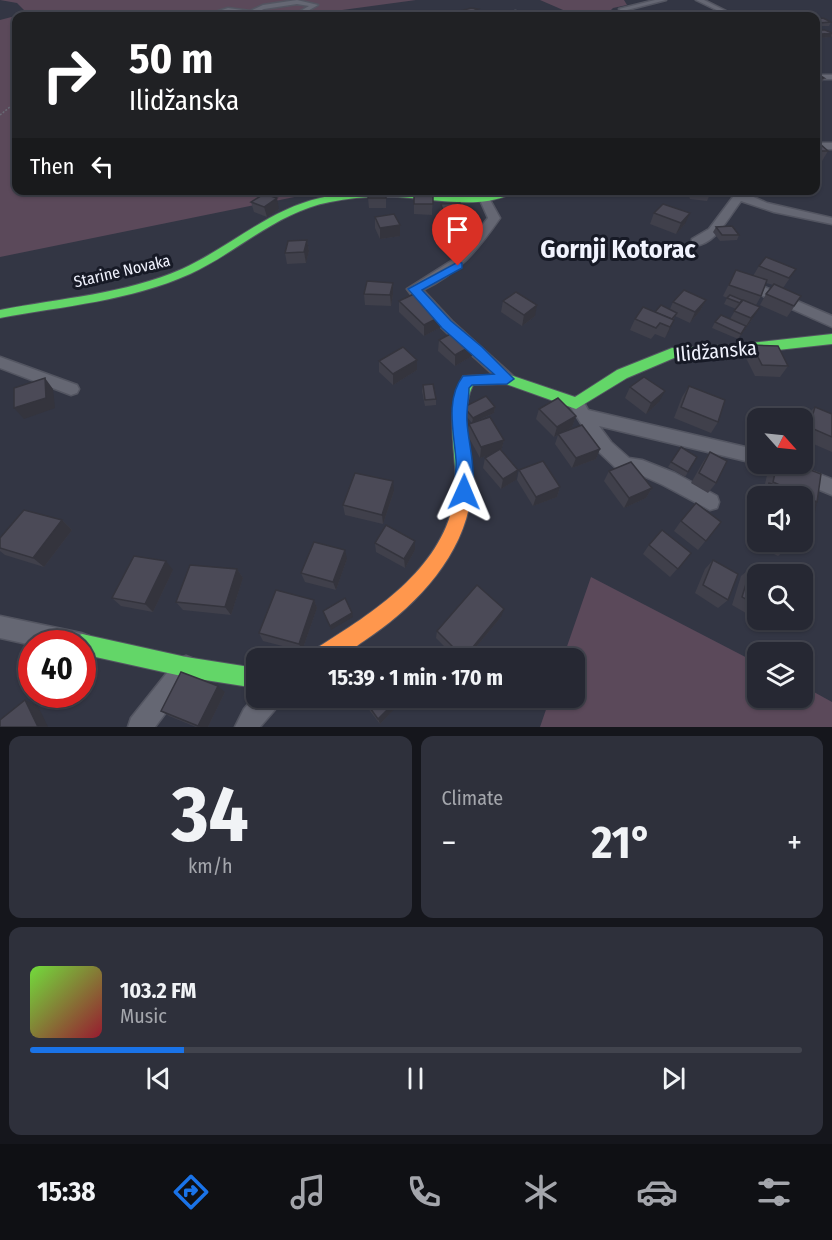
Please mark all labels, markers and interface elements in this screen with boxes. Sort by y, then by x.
text: 50 m [129,34,213,84]
icon: right [30,36,108,114]
text: Ilidžanska [129,85,239,117]
icon: left [86,150,119,183]
text: Then [30,153,74,180]
pin [432,204,483,266]
icon: arrive [441,213,474,246]
district label: Gornji Kotorac [540,234,696,265]
street label: Starine Novaka [72,251,172,291]
street label: Ilidžanska [674,335,758,367]
north arrow [747,408,813,474]
map controls [747,408,813,708]
position arrow [432,460,496,524]
button: sound [747,486,813,552]
button: search [747,564,813,630]
speed limit sign: 40 [18,630,96,708]
button: layers [747,642,813,708]
text: 15:39 · 1 min · 170 m [328,664,503,691]
text: 34 [172,768,249,862]
text: Climate [442,786,503,810]
text: 21° [592,816,652,870]
text: − [442,823,456,863]
text: + [787,823,802,863]
text: km/h [188,854,233,878]
text: 103.2 FM [120,977,196,1004]
text: Music [120,1004,167,1028]
icon: previous [142,1062,175,1095]
icon: pause [399,1062,432,1095]
icon: next [657,1062,690,1095]
icon: directions [170,1171,212,1213]
icon: music [287,1171,329,1213]
icon: phone [403,1171,445,1213]
icon: climate [520,1171,562,1213]
icon: car [636,1171,678,1213]
icon: filters [753,1171,795,1213]
text: 15:38 [37,1176,96,1208]

